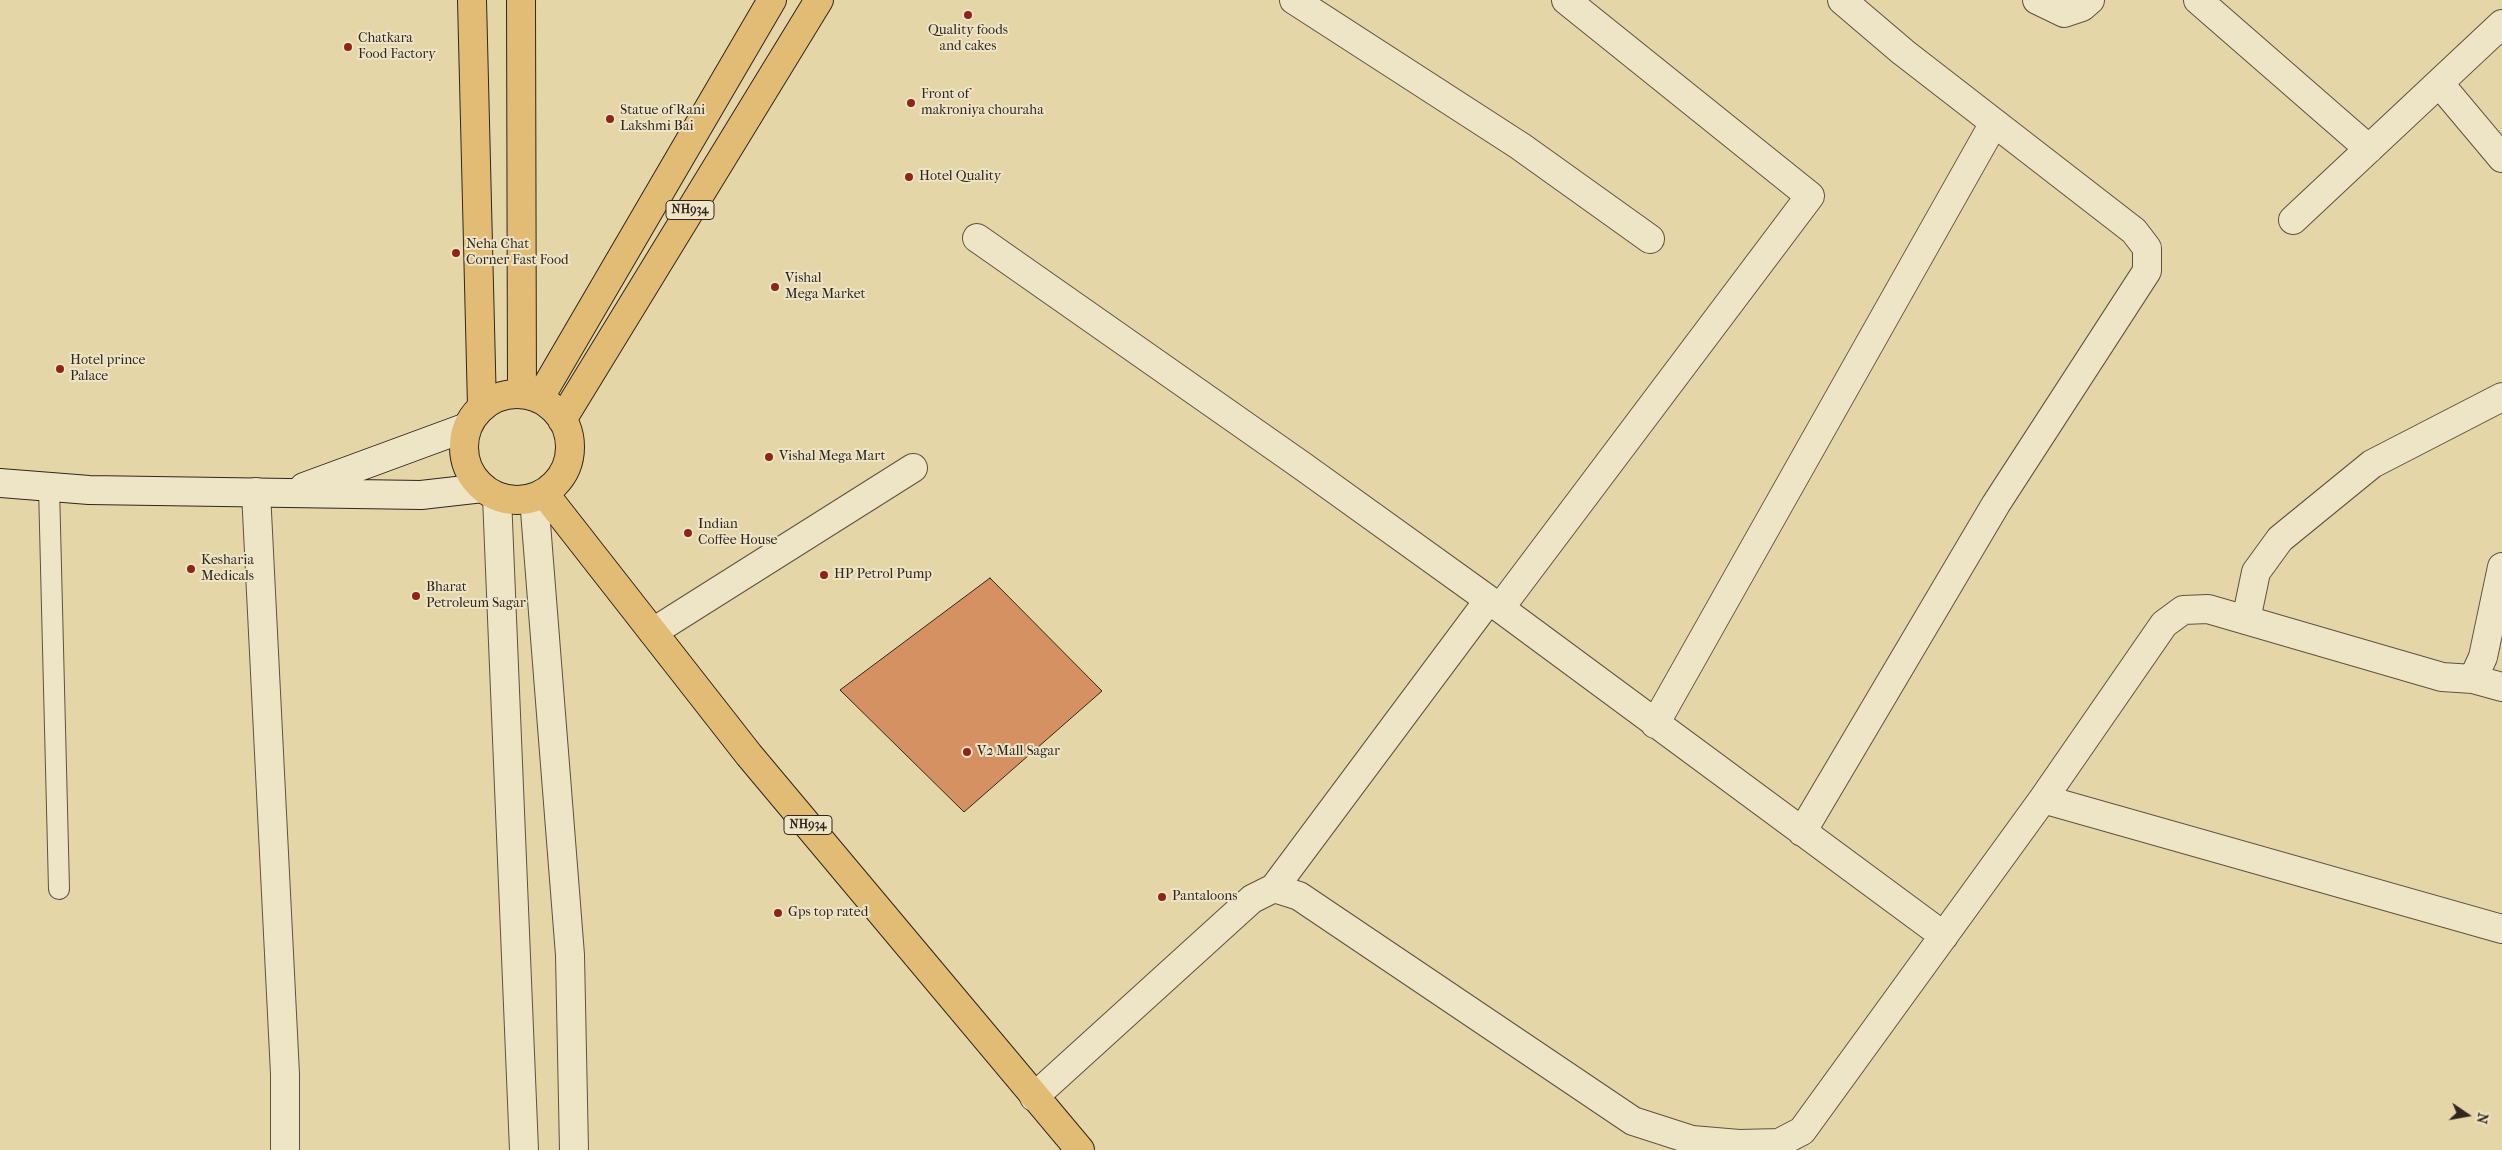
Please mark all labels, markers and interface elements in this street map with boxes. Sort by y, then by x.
marker: Quality foods and cakes [962,9,974,21]
place label: Quality foods and cakes [928,23,1008,56]
place label: Chatkara Food Factory [358,31,436,64]
marker: Chatkara Food Factory [342,41,354,53]
place label: Front of makroniya chouraha [921,87,1044,120]
marker: Front of makroniya chouraha [905,97,917,109]
place label: Statue of Rani Lakshmi Bai [620,103,705,136]
marker: Statue of Rani Lakshmi Bai [604,113,616,125]
place label: Hotel Quality [919,169,1001,185]
marker: Hotel Quality [903,171,915,183]
road number: NH934 [666,200,714,220]
place label: Neha Chat Corner Fast Food [466,237,569,270]
marker: Neha Chat Corner Fast Food [450,247,462,259]
place label: Vishal Mega Market [785,271,866,304]
marker: Vishal Mega Market [769,281,781,293]
place label: Hotel prince Palace [70,353,145,386]
marker: Hotel prince Palace [54,363,66,375]
place label: Vishal Mega Mart [779,449,885,465]
marker: Vishal Mega Mart [763,451,775,463]
place label: Indian Coffee House [698,517,778,550]
marker: Indian Coffee House [682,527,694,539]
place label: Kesharia Medicals [201,553,254,586]
marker: Kesharia Medicals [185,563,197,575]
place label: HP Petrol Pump [834,567,932,583]
marker: HP Petrol Pump [818,569,830,581]
place label: Bharat Petroleum Sagar [426,580,526,612]
marker: Bharat Petroleum Sagar [410,590,422,602]
place label: V2 Mall Sagar [977,744,1060,760]
marker: V2 Mall Sagar [961,746,973,758]
road number: NH934 [784,816,832,834]
place label: Pantaloons [1172,889,1237,905]
marker: Pantaloons [1156,891,1168,903]
place label: Gps top rated [788,905,868,921]
marker: Gps top rated [772,907,784,919]
north arrow [2442,1090,2492,1140]
text: N [2473,1111,2492,1125]

